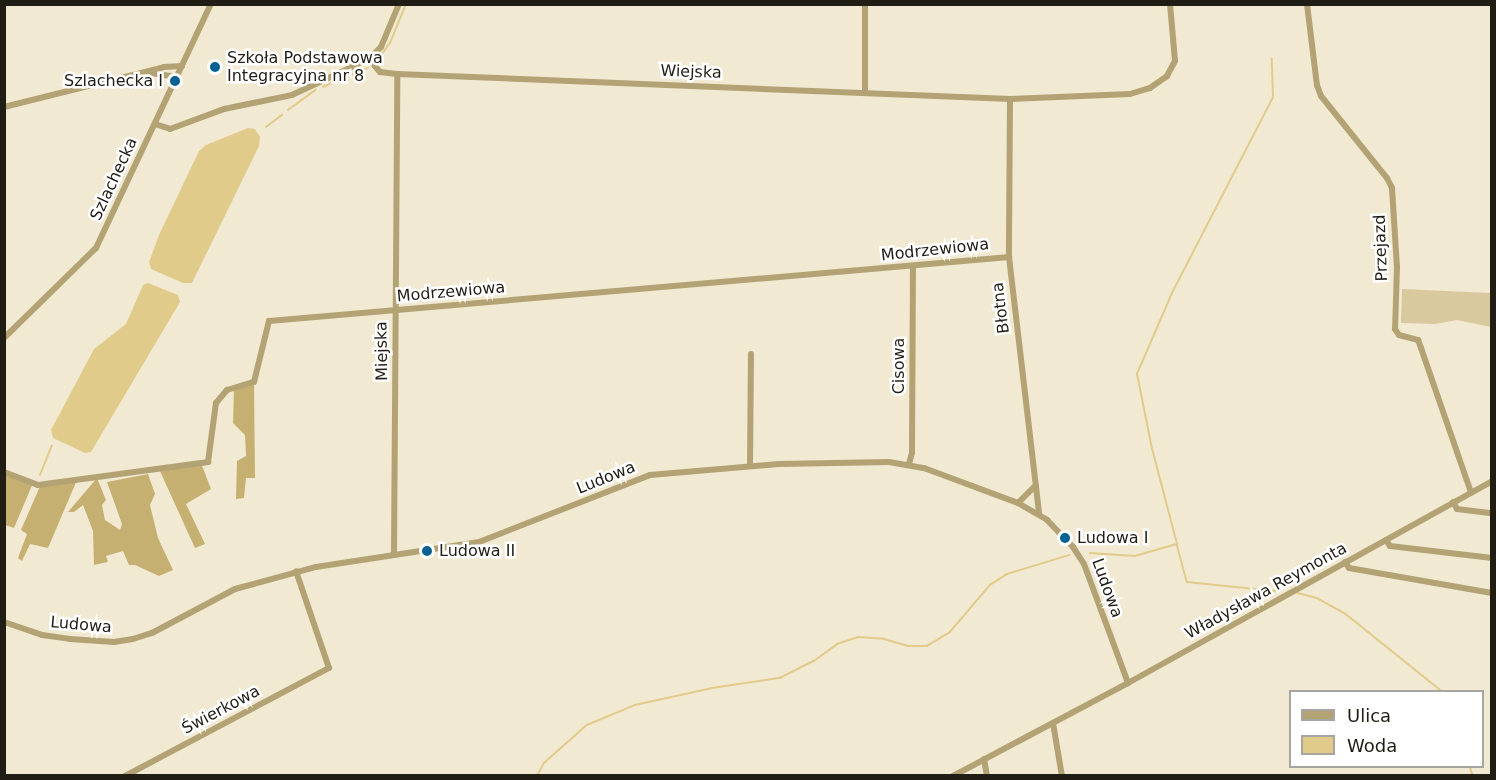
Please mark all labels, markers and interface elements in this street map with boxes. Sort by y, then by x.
place label: Szkoła Podstawowa Integracyjna nr 8 [227,48,383,86]
marker: Szkoła Podstawowa Integracyjna nr 8 [208,60,222,74]
street label: Wiejska [660,61,722,83]
place label: Szlachecka I [64,71,163,91]
marker: Szlachecka I [168,74,182,88]
street label: Szlachecka [86,135,142,223]
street label: Przejazd [1370,214,1392,282]
street label: Modrzewiowa [880,235,990,265]
street label: Modrzewiowa [396,278,506,306]
street label: Błotna [988,281,1014,335]
street label: Miejska [372,321,392,381]
street label: Cisowa [889,338,909,394]
street label: Ludowa [574,458,638,498]
place label: Ludowa I [1077,528,1148,548]
marker: Ludowa I [1058,531,1072,545]
street label: Władysława Reymonta [1182,539,1350,643]
place label: Ludowa II [439,541,515,561]
marker: Ludowa II [420,544,434,558]
street label: Ludowa [1087,556,1127,620]
street label: Ludowa [49,613,113,637]
street label: Świerkowa [179,681,263,739]
legend [1289,690,1484,768]
text: Ulica [1347,705,1391,726]
text: Woda [1347,735,1397,756]

